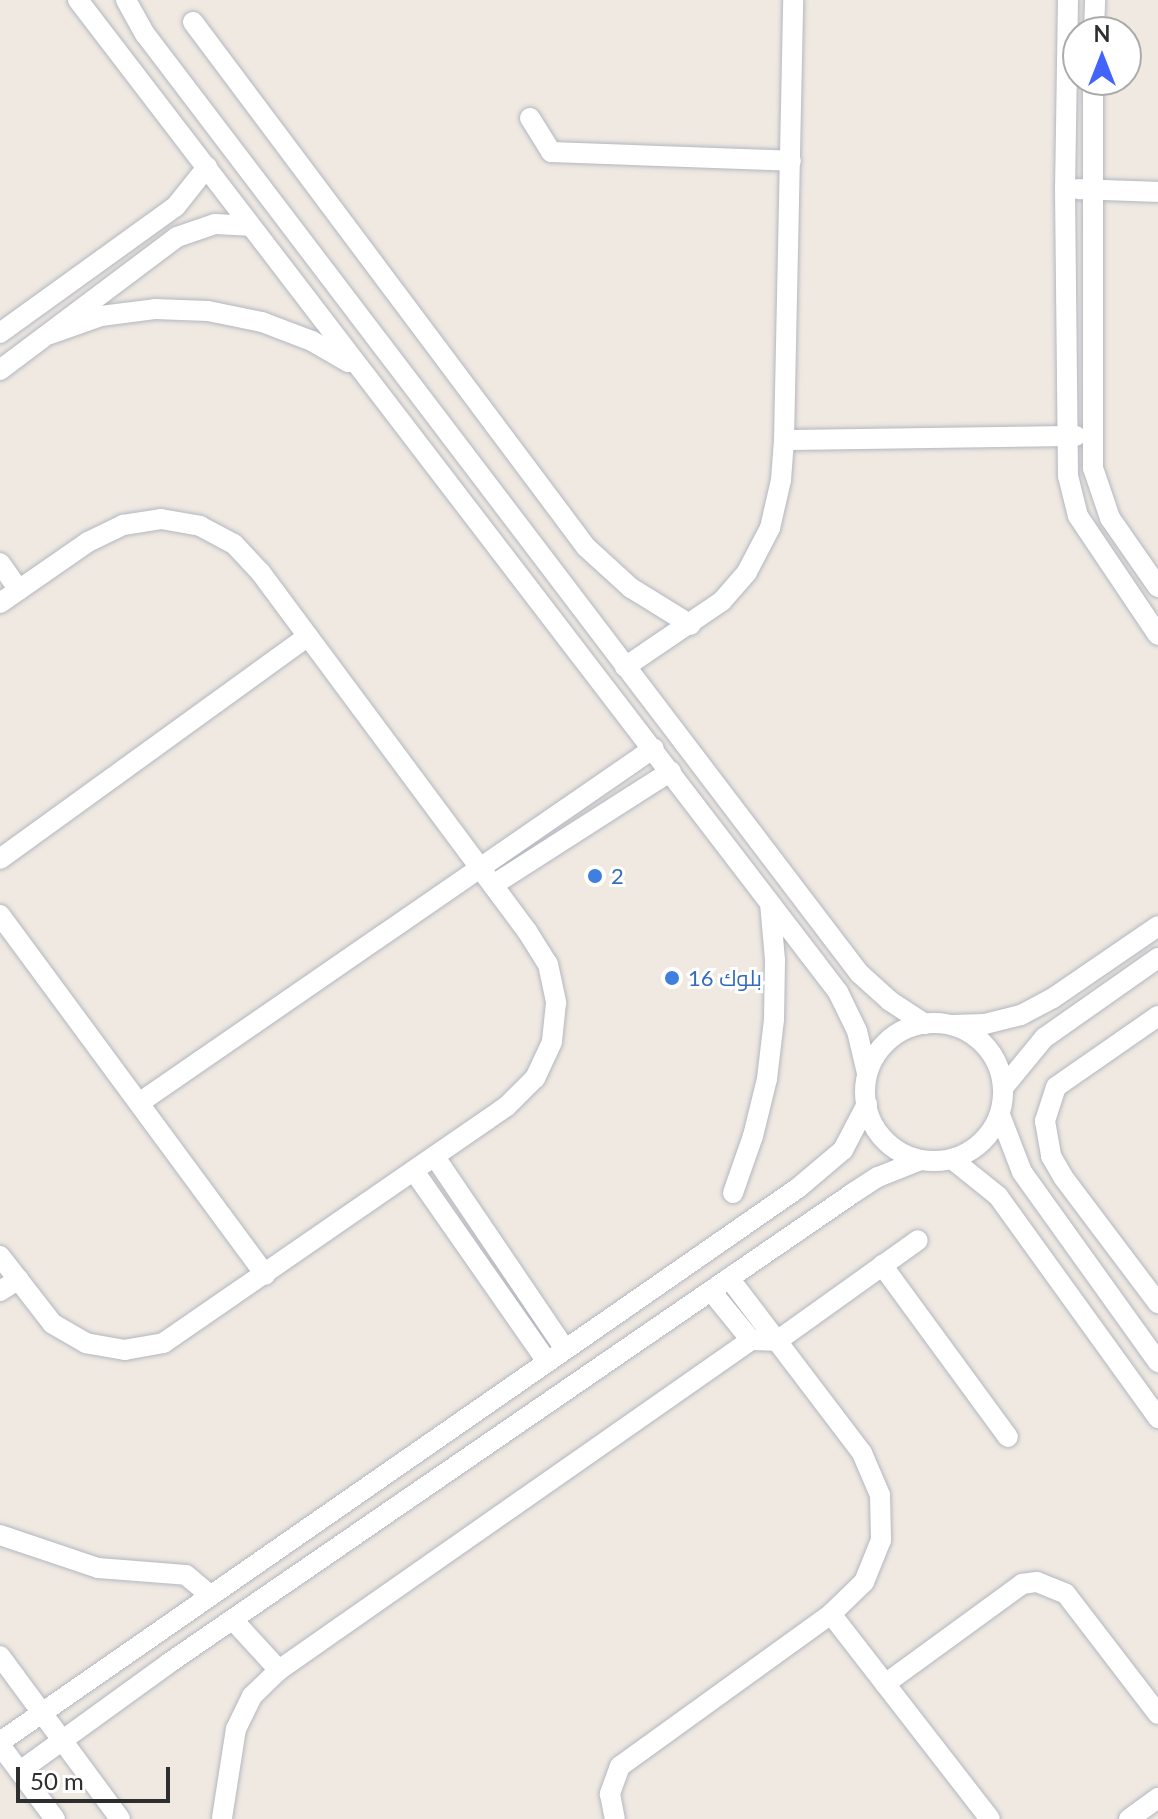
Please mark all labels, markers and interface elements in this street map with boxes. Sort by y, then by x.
north arrow [1062,16,1142,96]
text: N [1094,20,1110,47]
place label: 2 [611,863,624,889]
marker: 2 [586,867,604,885]
place label: بلوك 16 [688,965,762,991]
marker: بلوك 16 [663,969,681,987]
scale bar [20,1751,174,1801]
text: 50 m [30,1766,84,1795]

